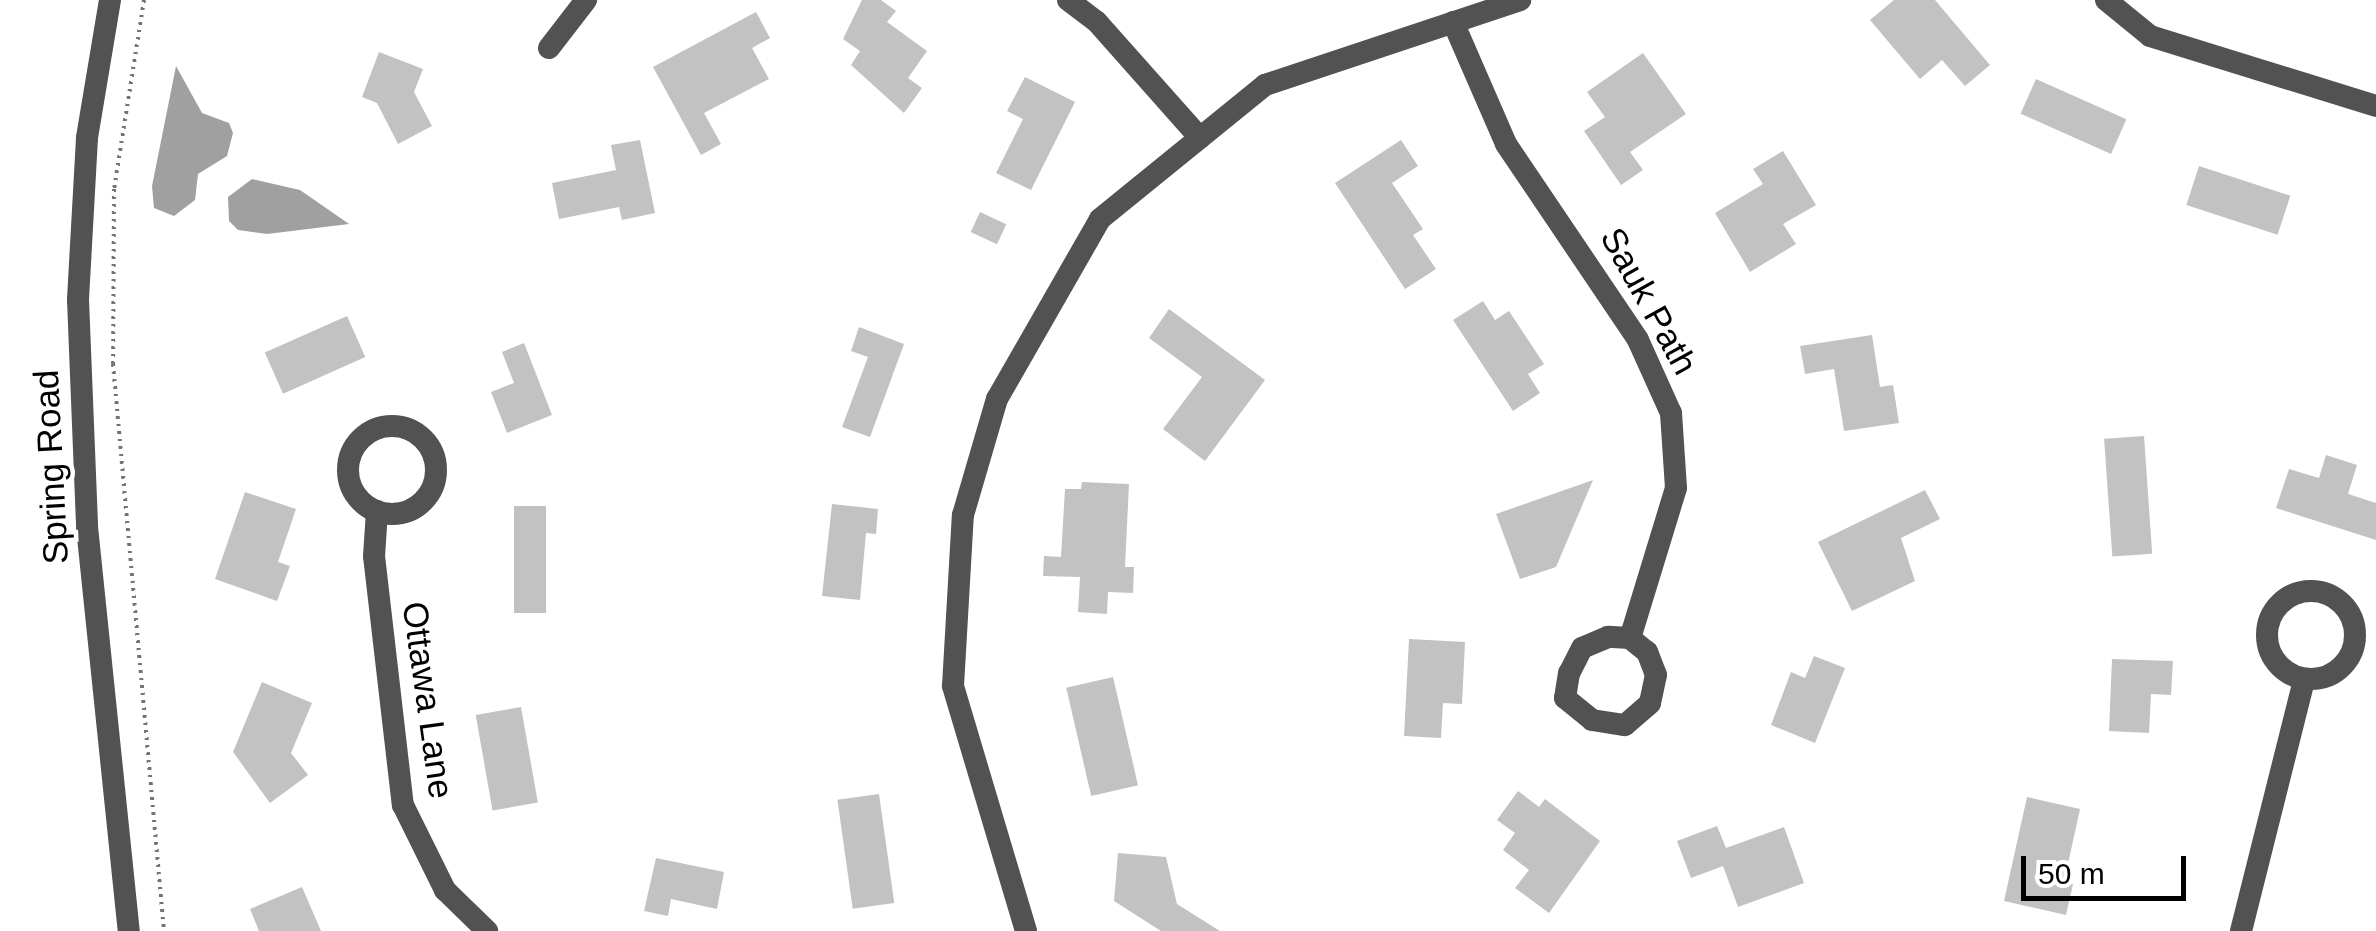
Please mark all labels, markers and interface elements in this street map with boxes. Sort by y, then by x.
street label: Sauk Path [1591,220,1707,382]
street label: Spring Road [25,369,77,565]
street label: Ottawa Lane [393,599,463,801]
scale bar [2026,836,2191,898]
text: 50 m [2038,857,2105,890]

